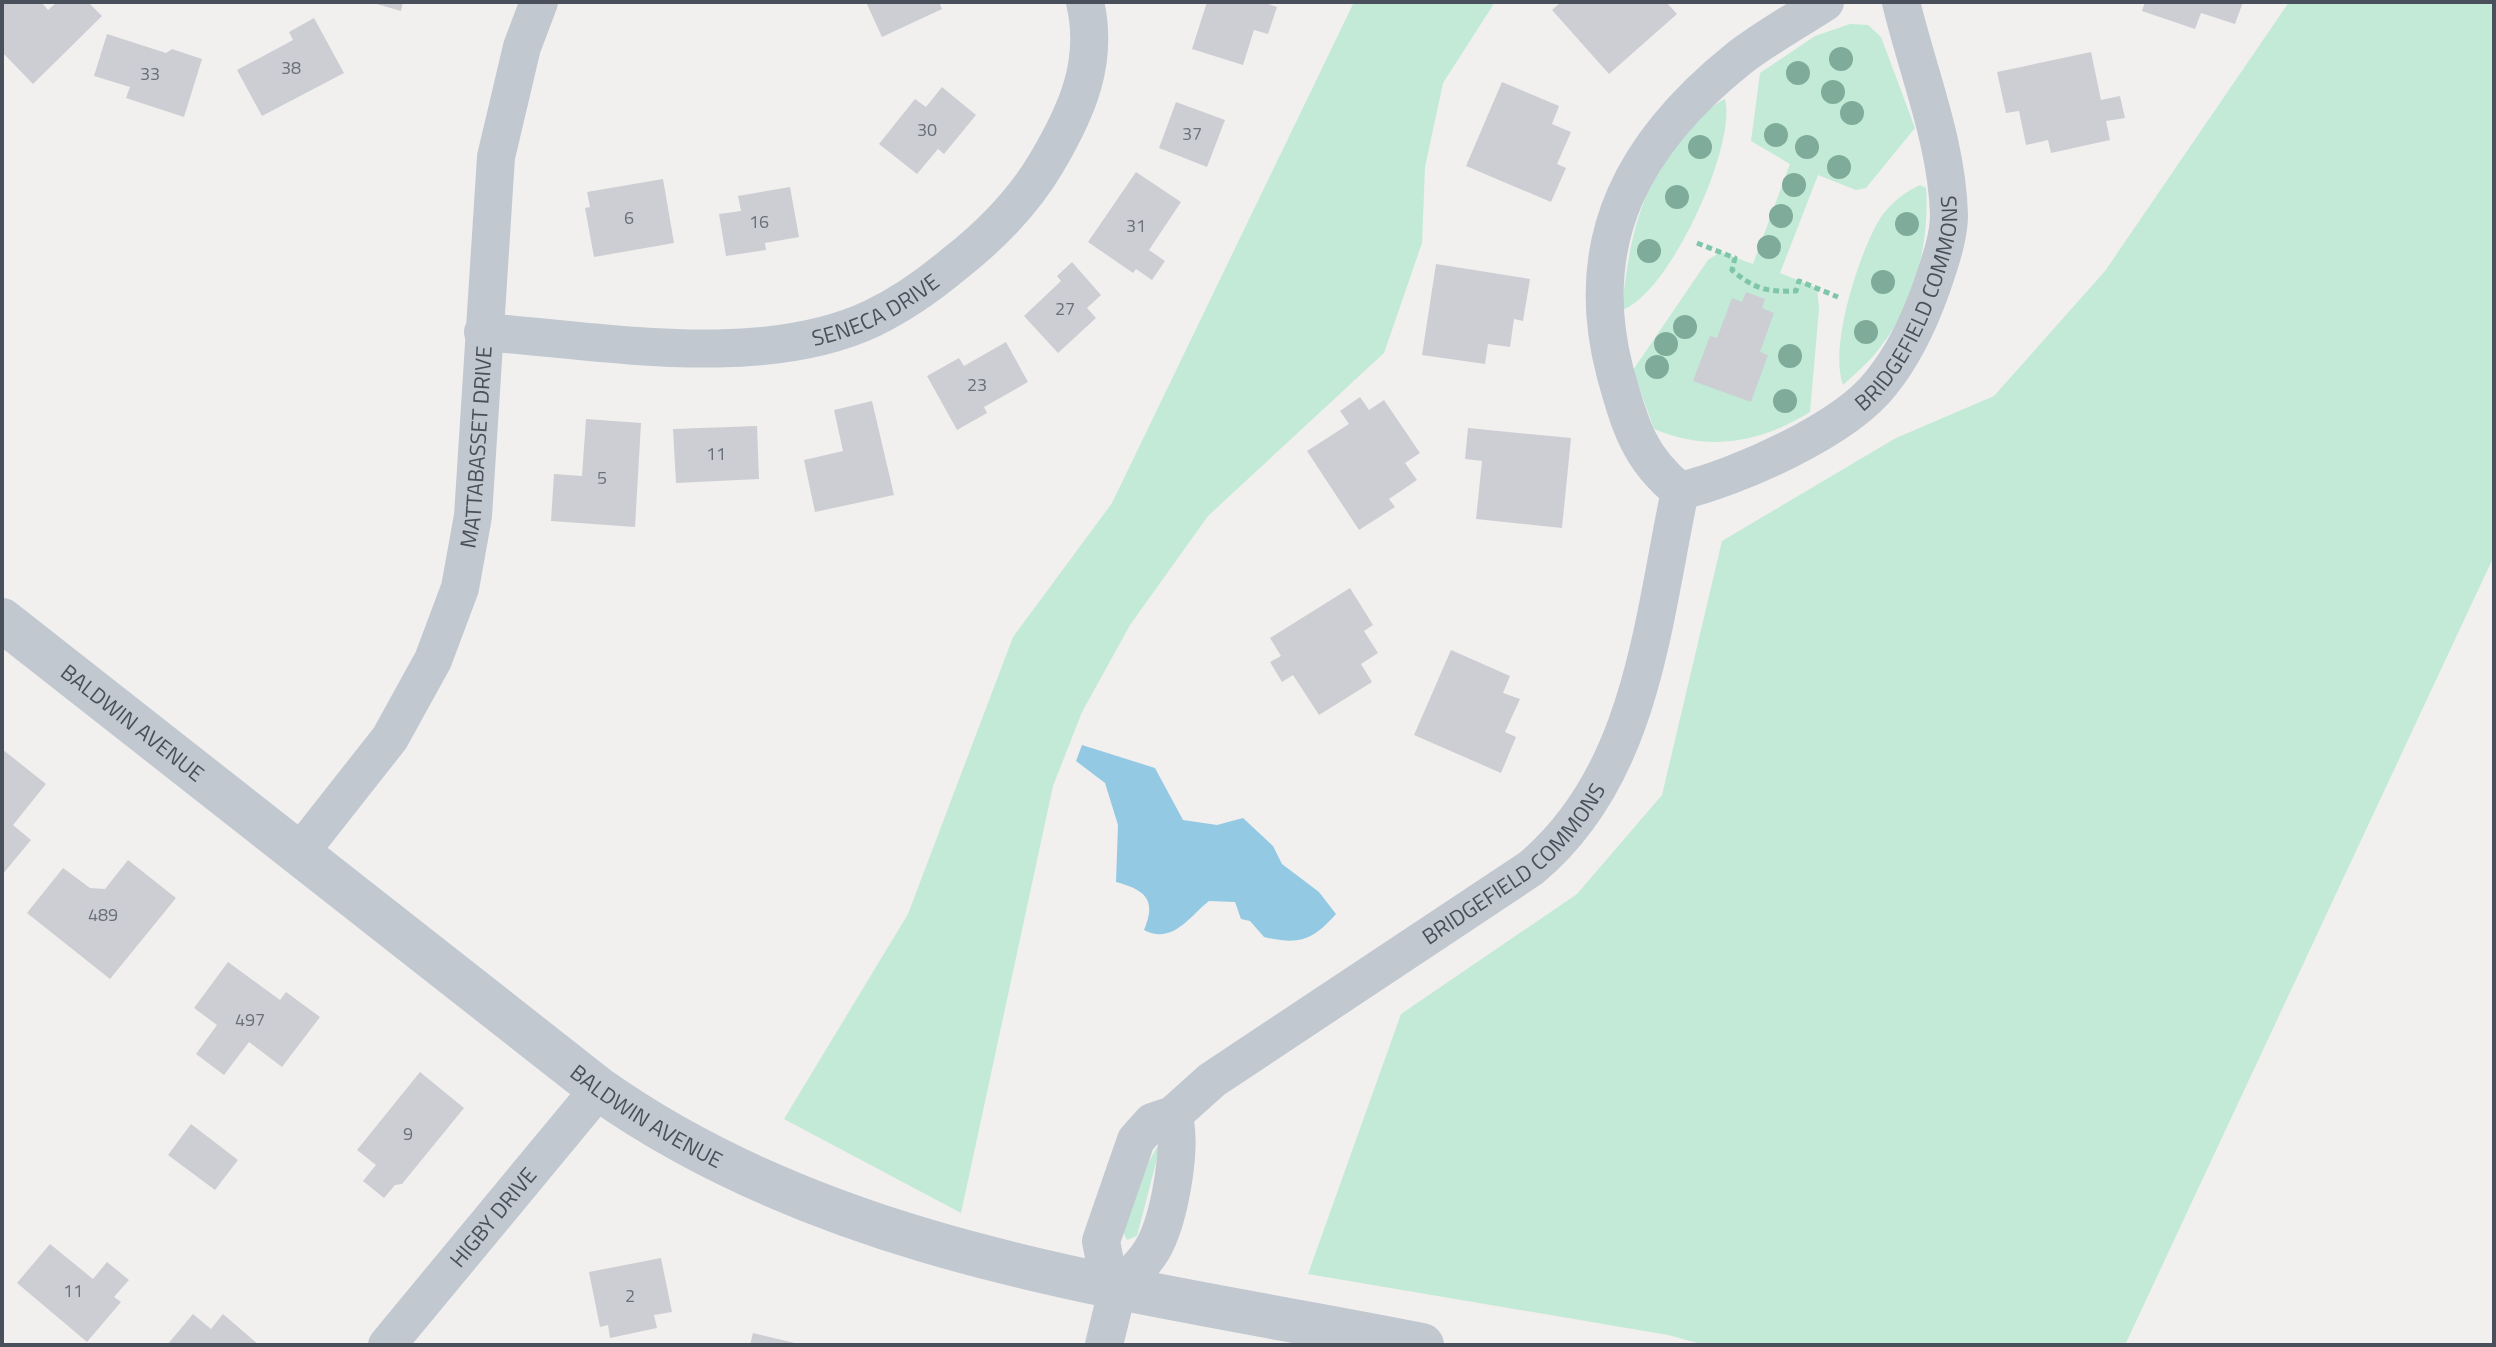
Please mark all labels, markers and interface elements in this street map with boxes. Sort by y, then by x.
house number: 38 [281,54,301,81]
house number: 33 [140,60,160,87]
house number: 30 [917,116,937,143]
house number: 37 [1182,120,1202,147]
street label: BRIDGEFIELD COMMONS [1847,194,1966,419]
house number: 6 [624,204,634,231]
house number: 16 [749,208,769,235]
house number: 31 [1126,212,1146,239]
street label: SENECA DRIVE [808,265,946,355]
house number: 27 [1055,295,1075,322]
street label: MATTABASSET DRIVE [451,345,501,551]
house number: 23 [967,371,987,398]
house number: 11 [706,440,726,467]
house number: 5 [597,464,607,491]
street label: BALDWIN AVENUE [53,655,212,790]
street label: BRIDGEFIELD COMMONS [1415,777,1614,953]
house number: 489 [88,901,118,928]
house number: 497 [235,1006,265,1033]
street label: BALDWIN AVENUE [563,1056,729,1177]
house number: 9 [403,1120,413,1147]
street label: HIGBY DRIVE [441,1159,545,1275]
house number: 11 [63,1277,83,1304]
house number: 2 [625,1282,635,1309]

